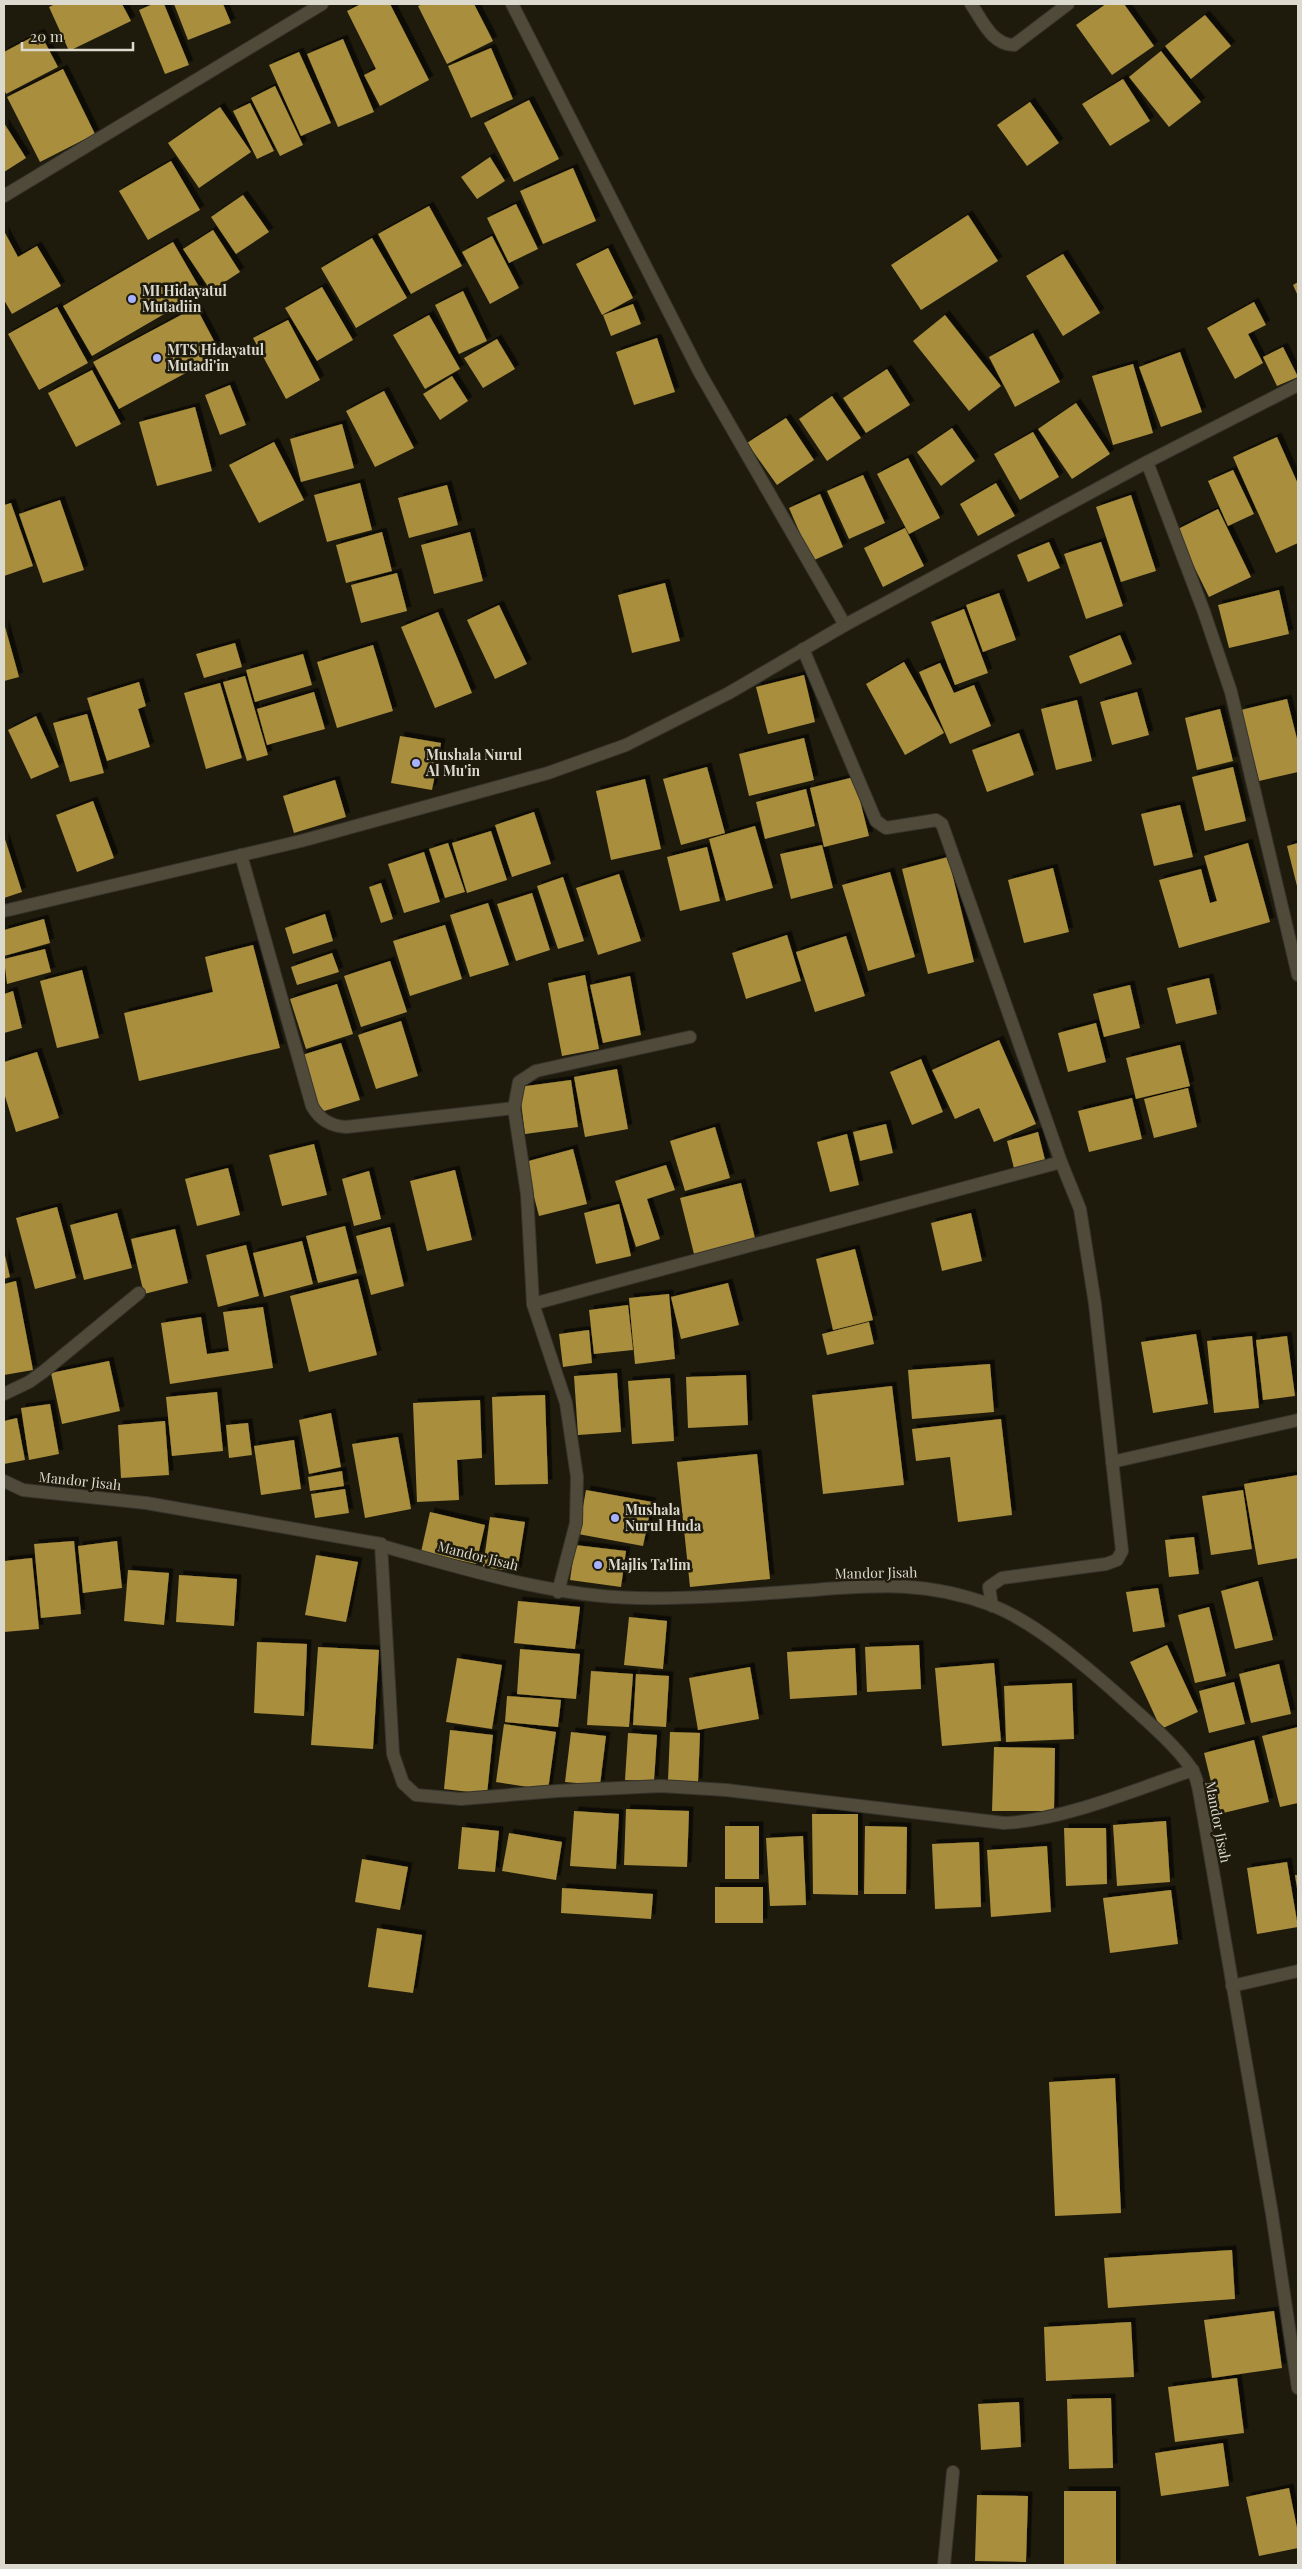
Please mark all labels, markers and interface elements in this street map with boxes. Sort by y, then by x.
scale bar [22,20,134,52]
text: 20 m [30,26,64,46]
place label: MI Hidayatul Mutadiin [142,281,227,316]
marker: MI Hidayatul Mutadiin [126,293,138,305]
place label: MTS Hidayatul Mutadi'in [167,340,265,375]
marker: MTS Hidayatul Mutadi'in [151,352,163,364]
place label: Mushala Nurul Al Mu'in [425,745,523,780]
marker: Mushala Nurul Al Mu'in [410,757,422,769]
street label: Mandor Jisah [38,1467,123,1494]
place label: Mushala Nurul Huda [625,1500,702,1535]
marker: Mushala Nurul Huda [609,1512,621,1524]
street label: Mandor Jisah [436,1536,521,1575]
place label: Majlis Ta'lim [608,1555,691,1574]
marker: Majlis Ta'lim [592,1559,604,1571]
street label: Mandor Jisah [834,1562,918,1583]
street label: Mandor Jisah [1201,1779,1236,1865]

